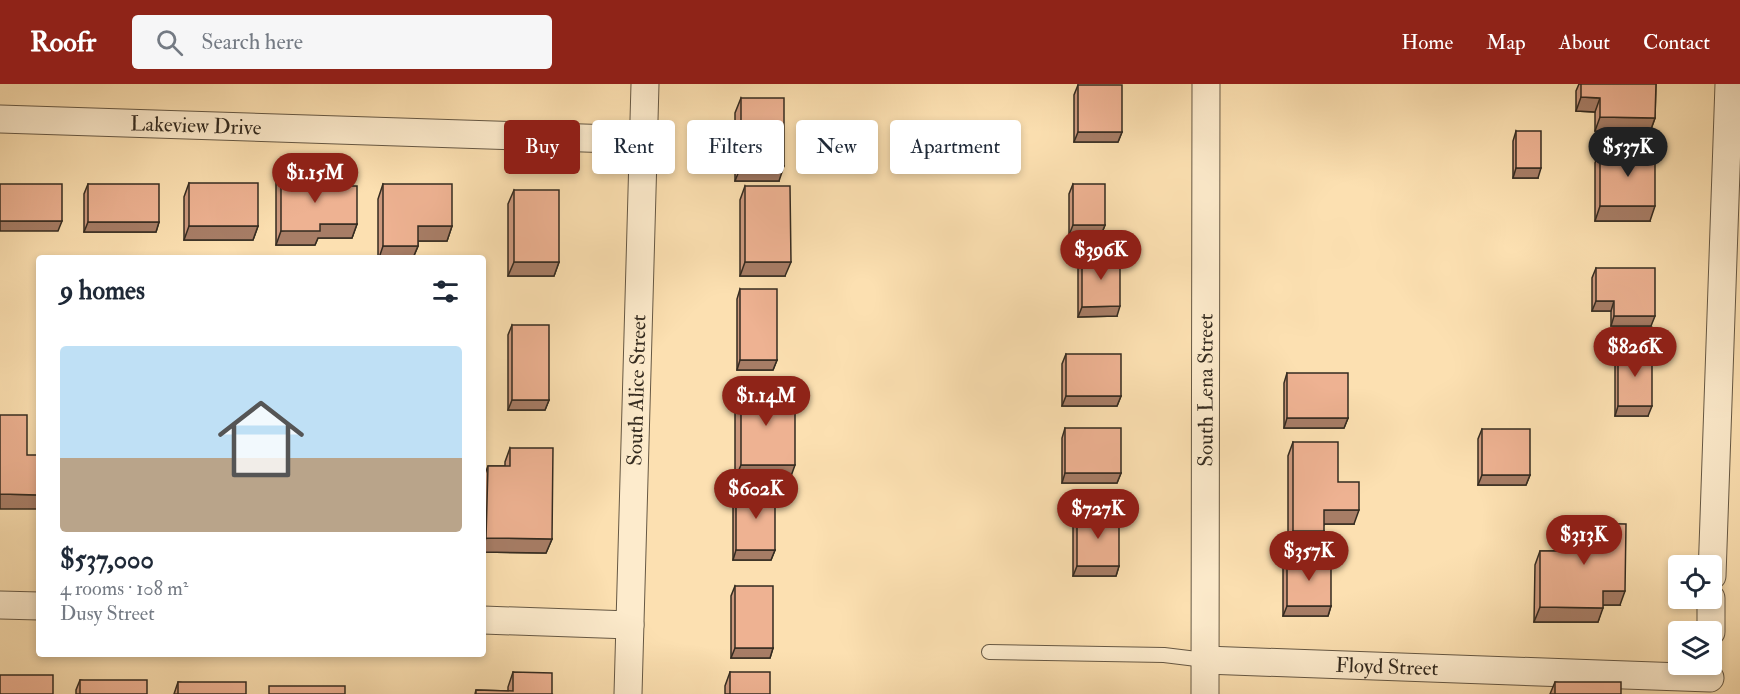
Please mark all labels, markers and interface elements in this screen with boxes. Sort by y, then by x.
search box [132,15,552,69]
text: Roofr [30,25,96,60]
icon: search [153,26,186,59]
text: Search here [201,28,303,56]
text: Home [1401,29,1453,56]
text: Map [1486,29,1526,56]
text: About [1559,29,1610,56]
text: Contact [1643,29,1710,56]
street label: Lakeview Drive [130,110,262,142]
chip: Buy [504,120,580,174]
chip: Rent [592,120,675,174]
chip: Filters [687,120,784,174]
chip: New [796,120,878,174]
chip: Apartment [890,120,1021,174]
pin: $537K [1586,127,1670,178]
text: $537K [1603,134,1653,159]
pin: $1.15M [266,153,364,204]
text: $1.15M [286,160,344,185]
pin: $396K [1059,230,1143,281]
text: $396K [1074,237,1128,262]
text: 9 homes [60,275,145,307]
icon: filters [429,275,462,308]
street label: South Lena Street [1192,313,1220,467]
street label: South Alice Street [621,314,653,466]
pin: $826K [1593,327,1677,378]
text: $826K [1608,334,1662,359]
pin: $1.14M [717,376,815,427]
text: $1.14M [736,383,796,408]
icon: home [207,385,315,493]
pin: $602K [714,469,798,520]
text: $602K [728,476,784,501]
pin: $727K [1056,489,1140,540]
text: $727K [1071,496,1125,521]
pin: $313K [1542,515,1626,566]
text: $313K [1560,522,1608,547]
pin: $357K [1267,531,1351,582]
text: $357K [1284,538,1334,563]
text: $537,000 [60,544,154,576]
map controls [1668,555,1722,675]
button: locate [1668,555,1722,609]
text: 4 rooms · 108 m² [60,576,188,601]
text: Dusy Street [60,601,155,626]
button: layers [1668,621,1722,675]
street label: Floyd Street [1335,652,1439,682]

